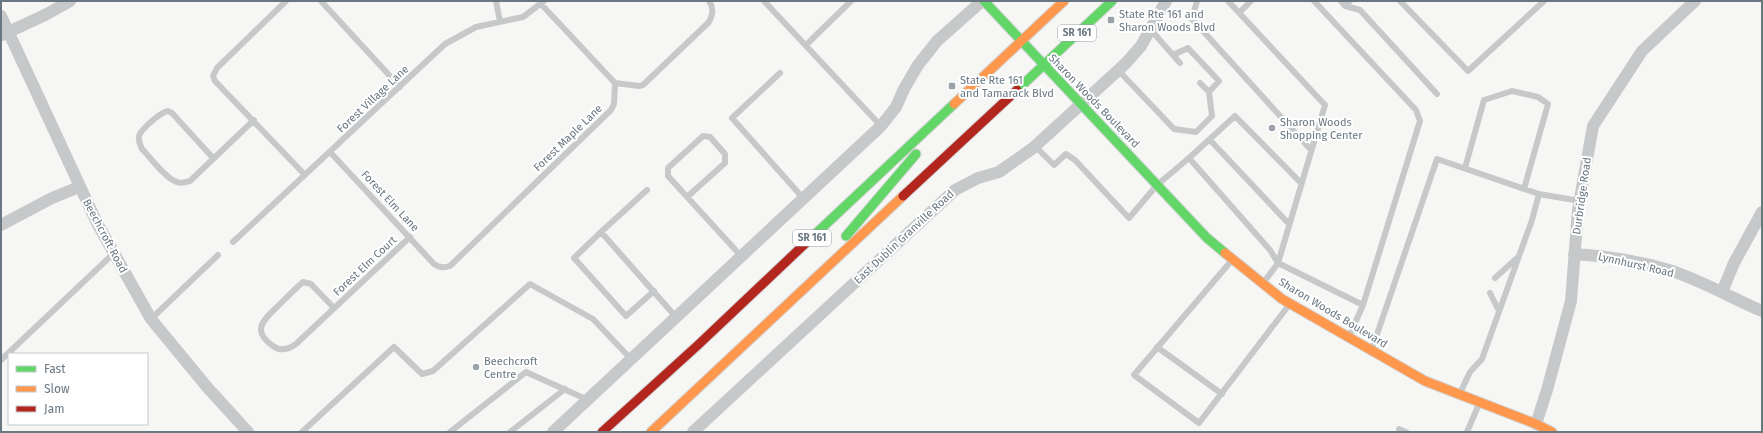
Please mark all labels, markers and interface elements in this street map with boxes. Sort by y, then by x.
place label: State Rte 161 and Sharon Woods Blvd [1119,8,1215,34]
marker: State Rte 161 and Sharon Woods Blvd [1106,15,1116,25]
road number: SR 161 [1058,25,1096,41]
street label: Sharon Woods Boulevard [1046,52,1142,150]
street label: Forest Village Lane [335,62,411,136]
place label: State Rte 161 and Tamarack Blvd [960,74,1054,100]
marker: State Rte 161 and Tamarack Blvd [947,81,957,91]
street label: Forest Maple Lane [531,102,605,174]
place label: Sharon Woods Shopping Center [1280,116,1363,142]
marker: Sharon Woods Shopping Center [1267,123,1277,133]
street label: Durbridge Road [1570,156,1594,236]
street label: Forest Elm Lane [358,168,422,234]
street label: East Dublin Granville Road [851,187,957,287]
street label: Beechcroft Road [80,197,130,275]
road number: SR 161 [793,230,831,246]
street label: Forest Elm Court [331,233,399,299]
street label: Lynnhurst Road [1597,250,1675,280]
street label: Sharon Woods Boulevard [1276,275,1390,351]
legend [8,353,148,425]
place label: Beechcroft Centre [484,355,538,381]
text: Fast [44,362,66,376]
marker: Beechcroft Centre [471,362,481,372]
text: Slow [44,382,70,396]
text: Jam [44,402,64,416]

